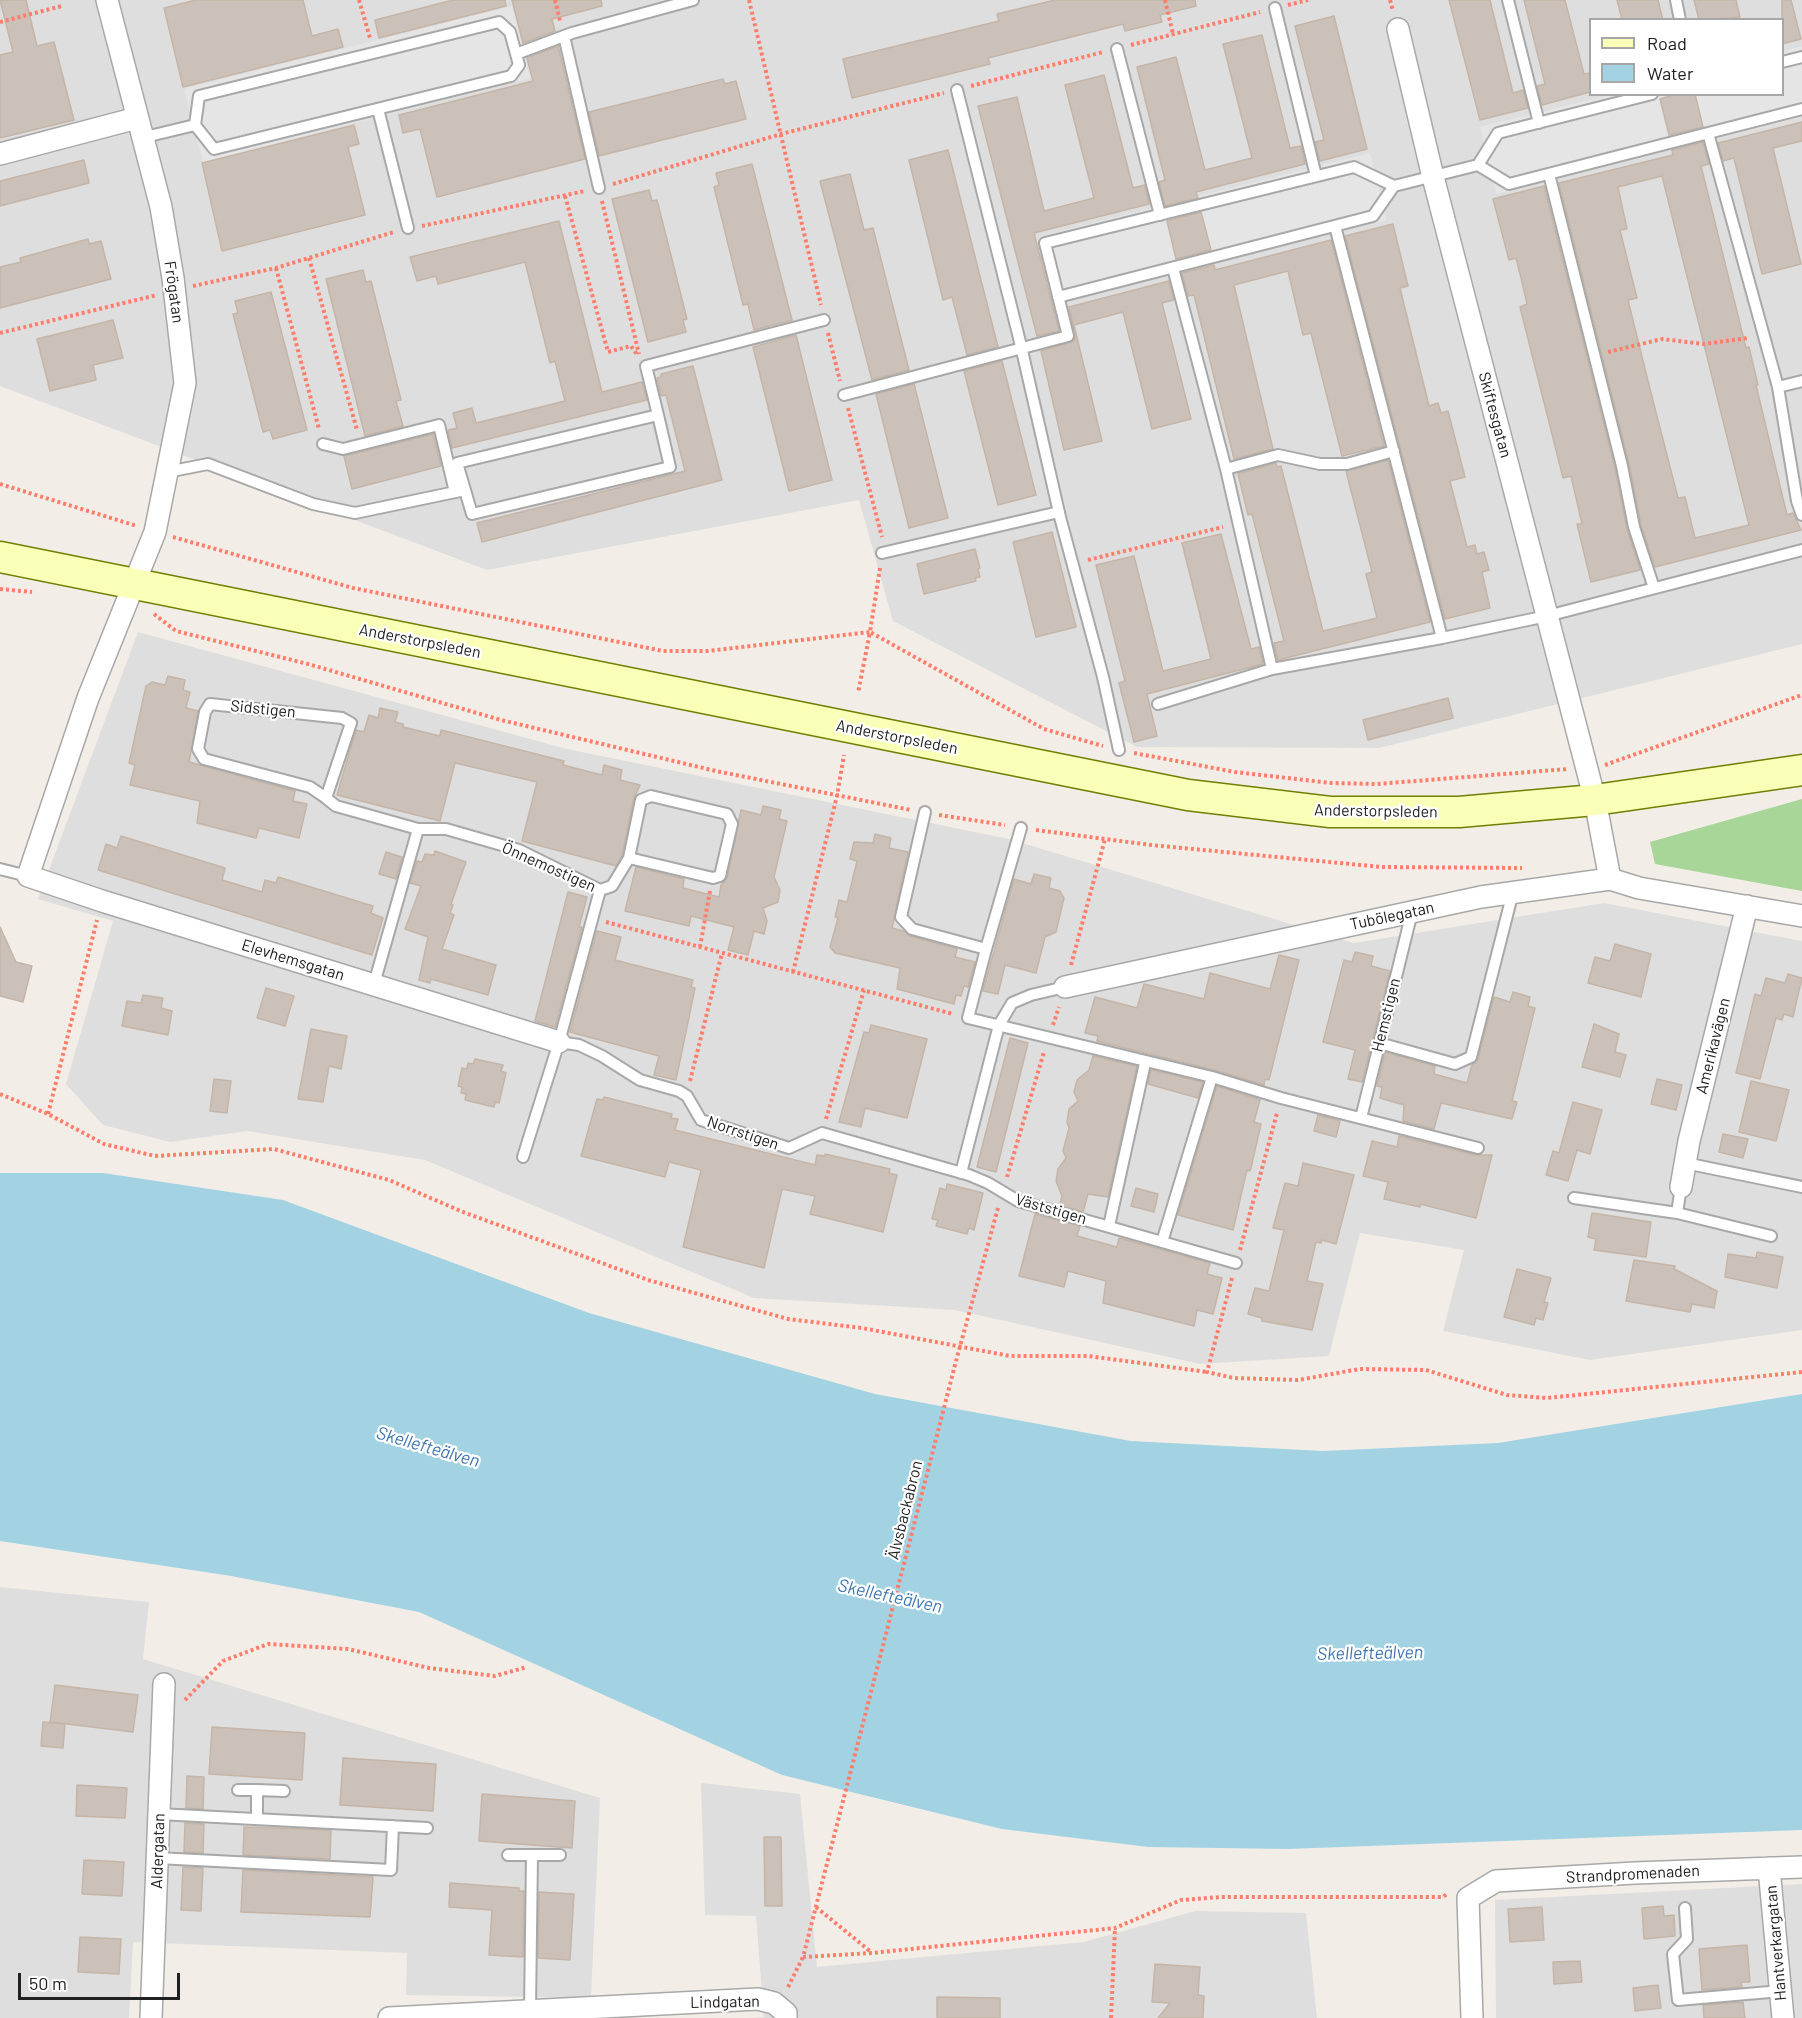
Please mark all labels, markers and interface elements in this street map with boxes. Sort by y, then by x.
legend [1589,18,1784,96]
text: Road [1647,32,1687,54]
text: Water [1647,62,1694,84]
street label: Frögatan [160,260,188,324]
street label: Skiftesgatan [1474,370,1516,460]
street label: Anderstorpsleden [357,620,483,662]
street label: Sidstigen [229,696,297,722]
street label: Anderstorpsleden [834,716,960,758]
street label: Anderstorpsleden [1314,800,1438,822]
street label: Önnemostigen [499,838,599,896]
street label: Tubölegatan [1348,898,1436,934]
street label: Elevhemsgatan [239,935,347,985]
street label: Hemstigen [1368,976,1404,1054]
street label: Amerikavägen [1692,996,1734,1096]
street label: Norrstigen [705,1112,781,1154]
street label: Väststigen [1013,1190,1089,1228]
water label: Skellefteälven [374,1422,482,1472]
street label: Älvsbackabron [883,1459,927,1561]
water label: Skellefteälven [836,1574,944,1618]
water label: Skellefteälven [1317,1641,1423,1665]
street label: Aldergatan [147,1813,169,1889]
street label: Strandpromenaden [1566,1861,1700,1887]
street label: Hantverkargatan [1761,1885,1791,2001]
scale bar [21,1961,183,1999]
text: 50 m [29,1972,67,1994]
street label: Lindgatan [690,1992,760,2012]

